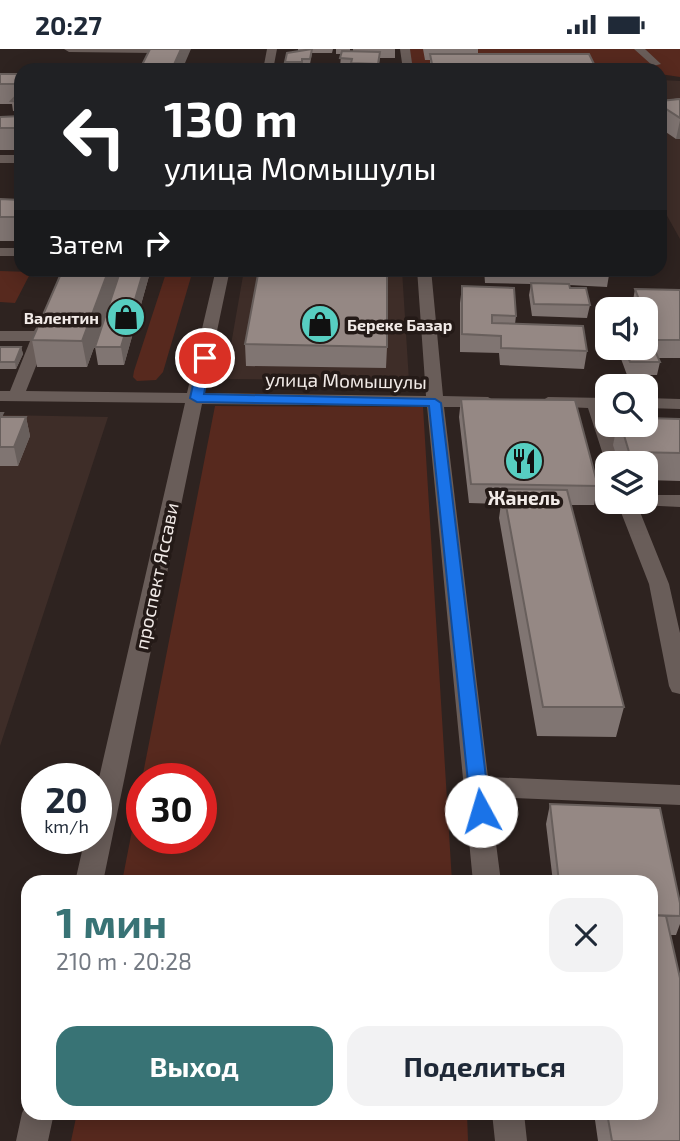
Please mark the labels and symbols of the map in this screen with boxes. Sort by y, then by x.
shop icon: Валентин [105,296,147,338]
shop icon: Береке Базар [299,303,341,345]
place label: Валентин [24,308,99,327]
place label: Береке Базар [347,315,452,334]
pin [175,328,235,388]
street label: улица Момышулы [265,367,427,394]
restaurant icon: Жанель [503,440,545,482]
place label: Жанель [488,486,560,509]
street label: проспект Яссави [129,501,183,651]
speed limit sign: 30 [126,763,217,854]
position arrow [444,774,518,848]

